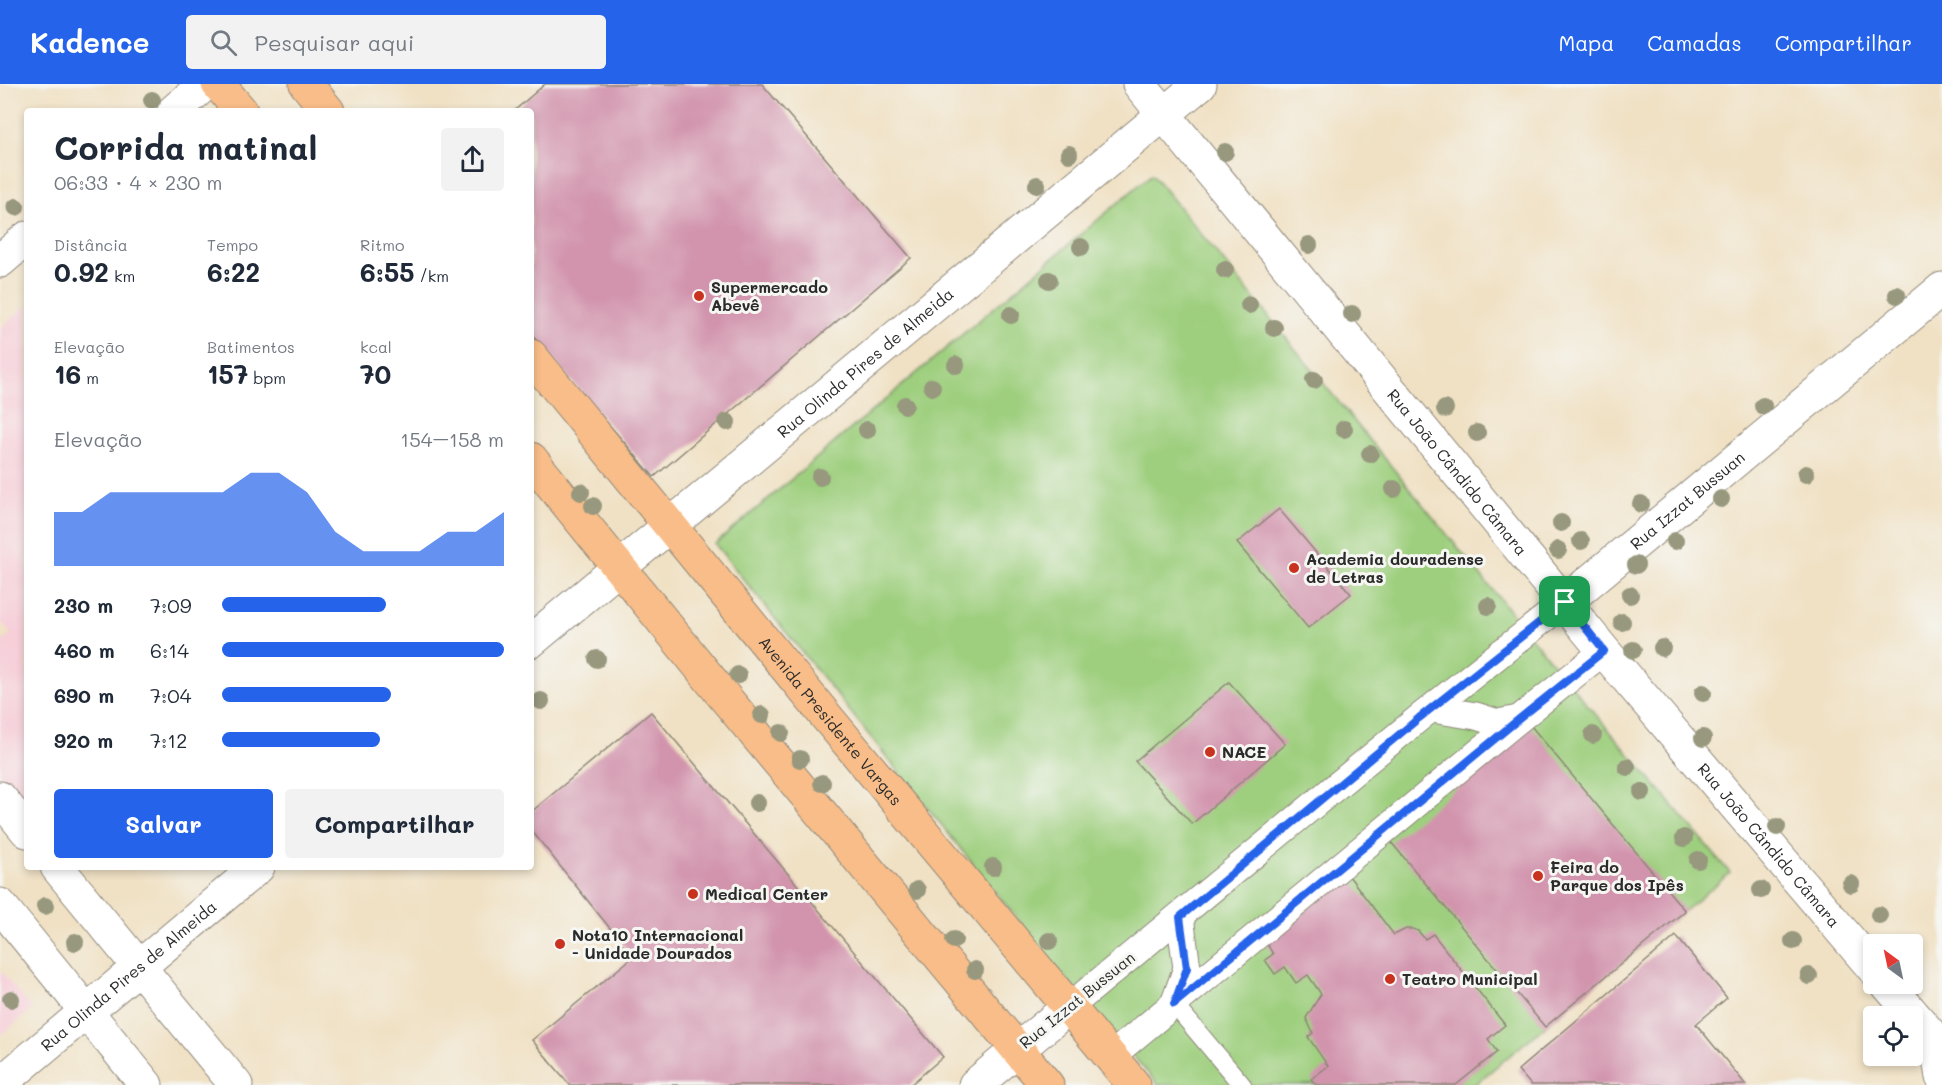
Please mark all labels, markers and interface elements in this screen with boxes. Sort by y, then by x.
search box [186,15,606,69]
text: Kadence [30,24,150,60]
icon: search [207,26,240,59]
text: Pesquisar aqui [255,28,414,57]
text: Mapa [1558,29,1614,56]
text: Camadas [1647,29,1742,56]
text: Compartilhar [1775,29,1912,56]
text: Corrida matinal [54,125,317,168]
button: share [441,128,504,191]
text: 06:33 · 4 × 230 m [54,169,222,195]
text: Distância [54,234,128,255]
text: Tempo [207,234,258,255]
text: Ritmo [360,234,404,255]
text: 0.92 [54,255,109,289]
text: 6:22 [207,255,260,289]
text: 6:55 [360,255,414,289]
text: km [109,265,135,286]
text: /km [414,265,449,286]
place label: Supermercado Abevê [711,276,828,315]
street label: Rua Olinda Pires de Almeida [772,283,958,442]
marker: Supermercado Abevê [692,289,706,303]
text: Elevação [54,336,124,357]
text: Batimentos [207,336,295,357]
text: kcal [360,336,392,357]
text: 16 [54,357,81,391]
text: 157 [207,357,248,391]
text: 70 [360,357,391,391]
text: m [81,367,99,388]
text: bpm [248,367,286,388]
street label: Rua João Cândido Câmara [1383,384,1532,559]
text: Elevação [54,426,142,452]
text: 154–158 m [400,426,504,452]
street label: Rua Izzat Bussuan [1625,446,1749,554]
place label: Academia douradense de Letras [1306,548,1484,587]
marker: Academia douradense de Letras [1287,561,1301,575]
pin [1539,576,1590,627]
icon: arrive [1548,585,1581,618]
text: 230 m [54,592,113,618]
text: 7:09 [150,592,191,618]
street label: Avenida Presidente Vargas [755,632,907,810]
text: 460 m [54,637,115,663]
text: 6:14 [150,637,189,663]
text: 690 m [54,682,114,708]
text: 7:04 [150,682,191,708]
text: 920 m [54,727,113,753]
text: 7:12 [150,727,187,753]
place label: NACE [1222,741,1266,762]
marker: NACE [1203,745,1217,759]
street label: Rua João Cândido Câmara [1694,758,1845,931]
button: Salvar [54,789,273,858]
button: Compartilhar [285,789,504,858]
place label: Feira do Parque dos Ipês [1550,856,1684,895]
marker: Feira do Parque dos Ipês [1531,869,1545,883]
place label: Medical Center [705,883,828,904]
marker: Medical Center [686,887,700,901]
street label: Rua Olinda Pires de Almeida [36,896,221,1055]
place label: Nota10 Internacional - Unidade Dourados [572,924,743,963]
north arrow [1863,934,1923,994]
map controls [1863,934,1923,1066]
marker: Nota10 Internacional - Unidade Dourados [553,937,567,951]
street label: Rua Izzat Bussuan [1015,946,1139,1053]
place label: Teatro Municipal [1402,968,1538,989]
marker: Teatro Municipal [1383,972,1397,986]
button: locate [1863,1006,1923,1066]

